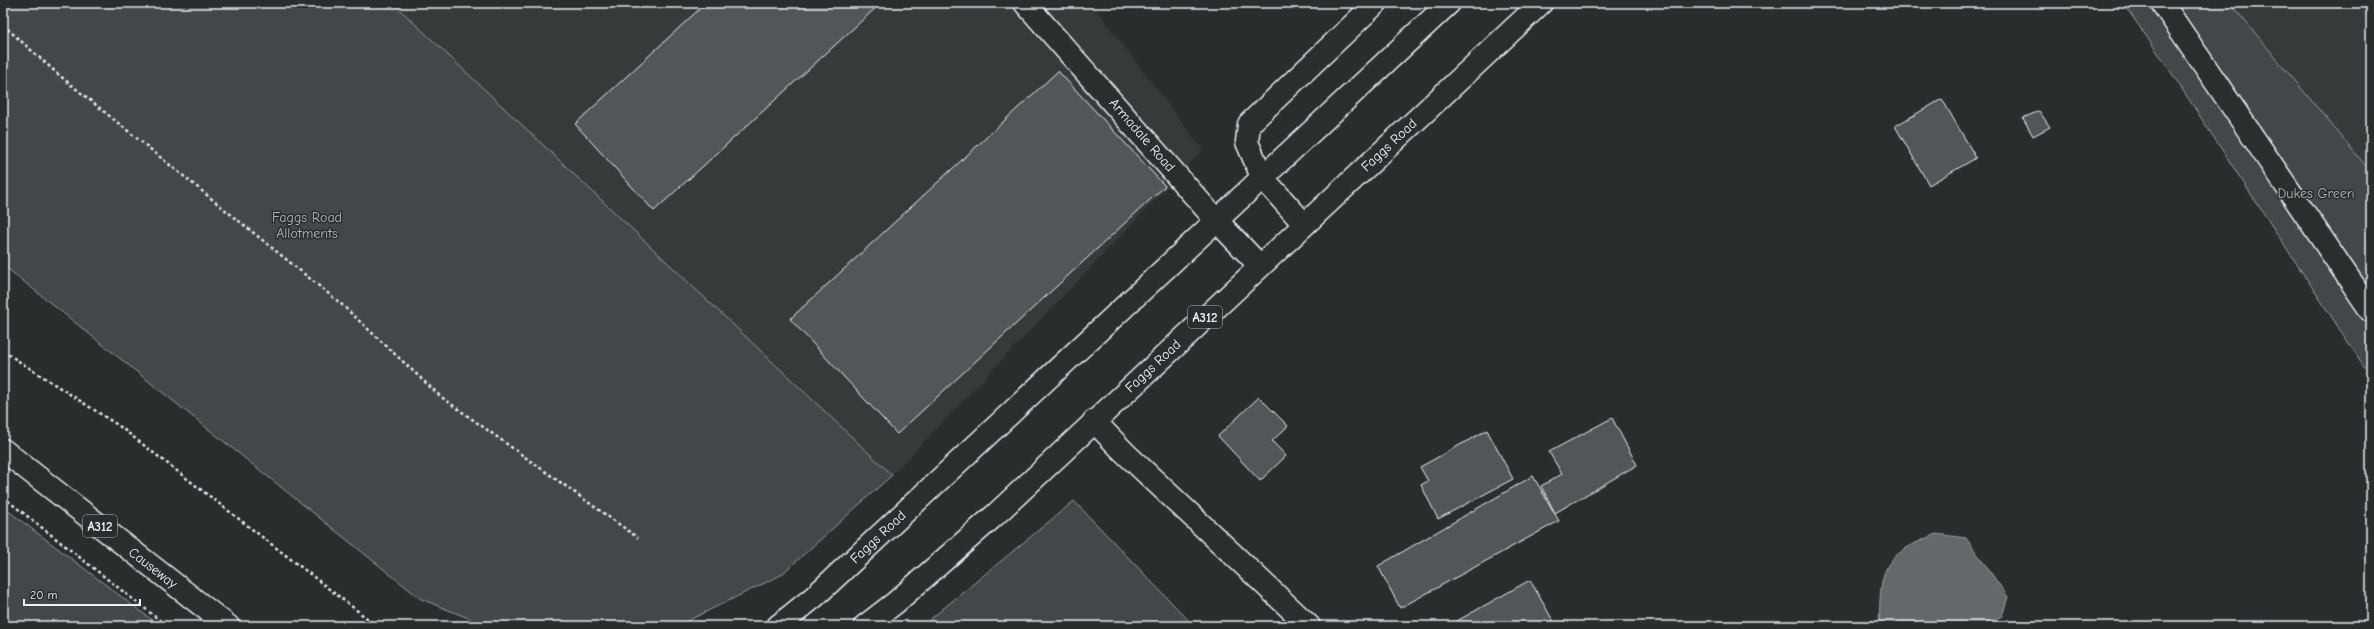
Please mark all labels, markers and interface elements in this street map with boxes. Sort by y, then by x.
street label: Armadale Road [1105,95,1179,175]
street label: Faggs Road [1358,115,1420,175]
park label: Dukes Green [2277,185,2355,202]
park label: Faggs Road Allotments [272,209,342,242]
road number: A312 [1188,306,1222,328]
street label: Faggs Road [1122,336,1184,396]
street label: Faggs Road [847,507,909,567]
road number: A312 [83,515,117,537]
street label: Causeway [125,544,181,593]
scale bar [24,581,140,607]
text: 20 m [30,588,58,602]

